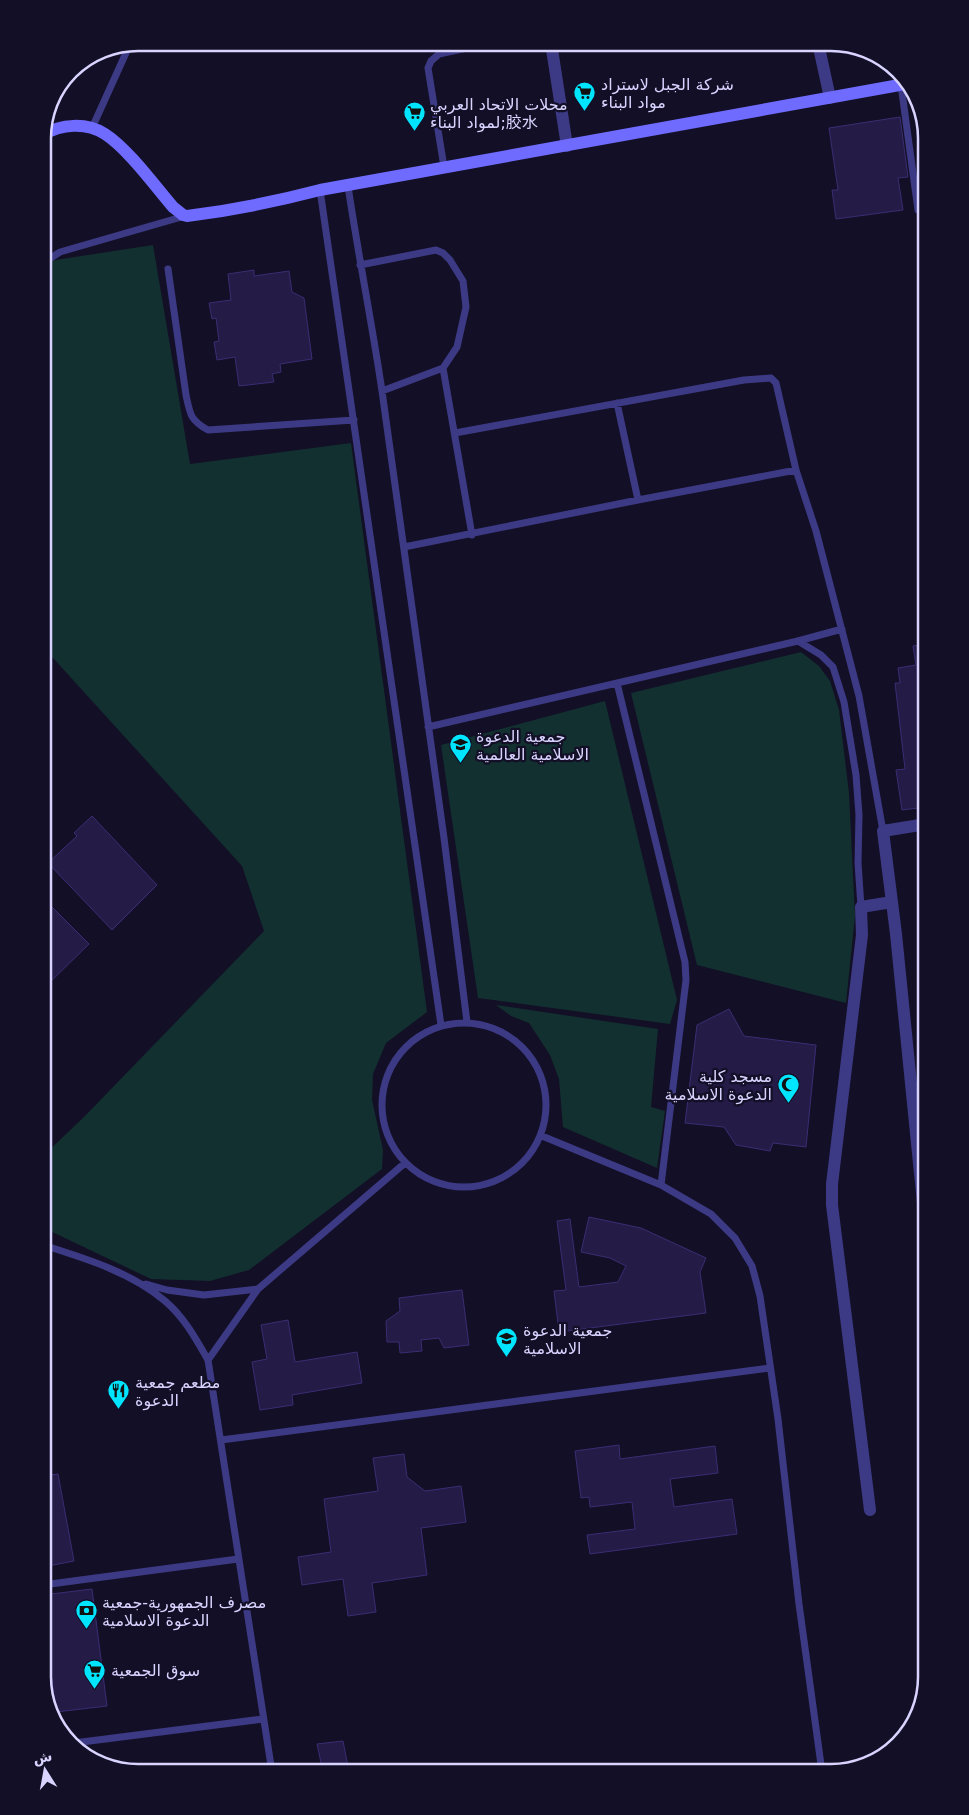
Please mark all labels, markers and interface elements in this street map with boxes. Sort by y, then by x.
place label: شركة الجبل لاستراد مواد البناء [601,75,734,113]
supermarket icon: شركة الجبل لاستراد مواد البناء [573,81,597,112]
place label: محلات الاتحاد العربي لمواد البناء;胶水 [430,95,568,133]
supermarket icon: محلات الاتحاد العربي لمواد البناء;胶水 [402,101,426,132]
place label: جمعية الدعوة الاسلامية العالمية [476,727,589,764]
school or university icon: جمعية الدعوة الاسلامية العالمية [448,733,472,764]
place label: مسجد كلية الدعوة الاسلامية [665,1067,772,1105]
mosque icon: مسجد كلية الدعوة الاسلامية [776,1073,800,1104]
place label: جمعية الدعوة الاسلامية [523,1321,612,1358]
school or university icon: جمعية الدعوة الاسلامية [495,1327,519,1358]
place label: مطعم جمعية الدعوة [135,1373,220,1411]
restaurant icon: مطعم جمعية الدعوة [107,1379,131,1410]
place label: مصرف الجمهورية-جمعية الدعوة الاسلامية [102,1593,266,1631]
bank icon: مصرف الجمهورية-جمعية الدعوة الاسلامية [74,1599,98,1630]
supermarket icon: سوق الجمعية [83,1658,107,1689]
place label: سوق الجمعية [111,1661,200,1681]
north arrow [20,1745,70,1795]
text: ش [32,1748,54,1767]

